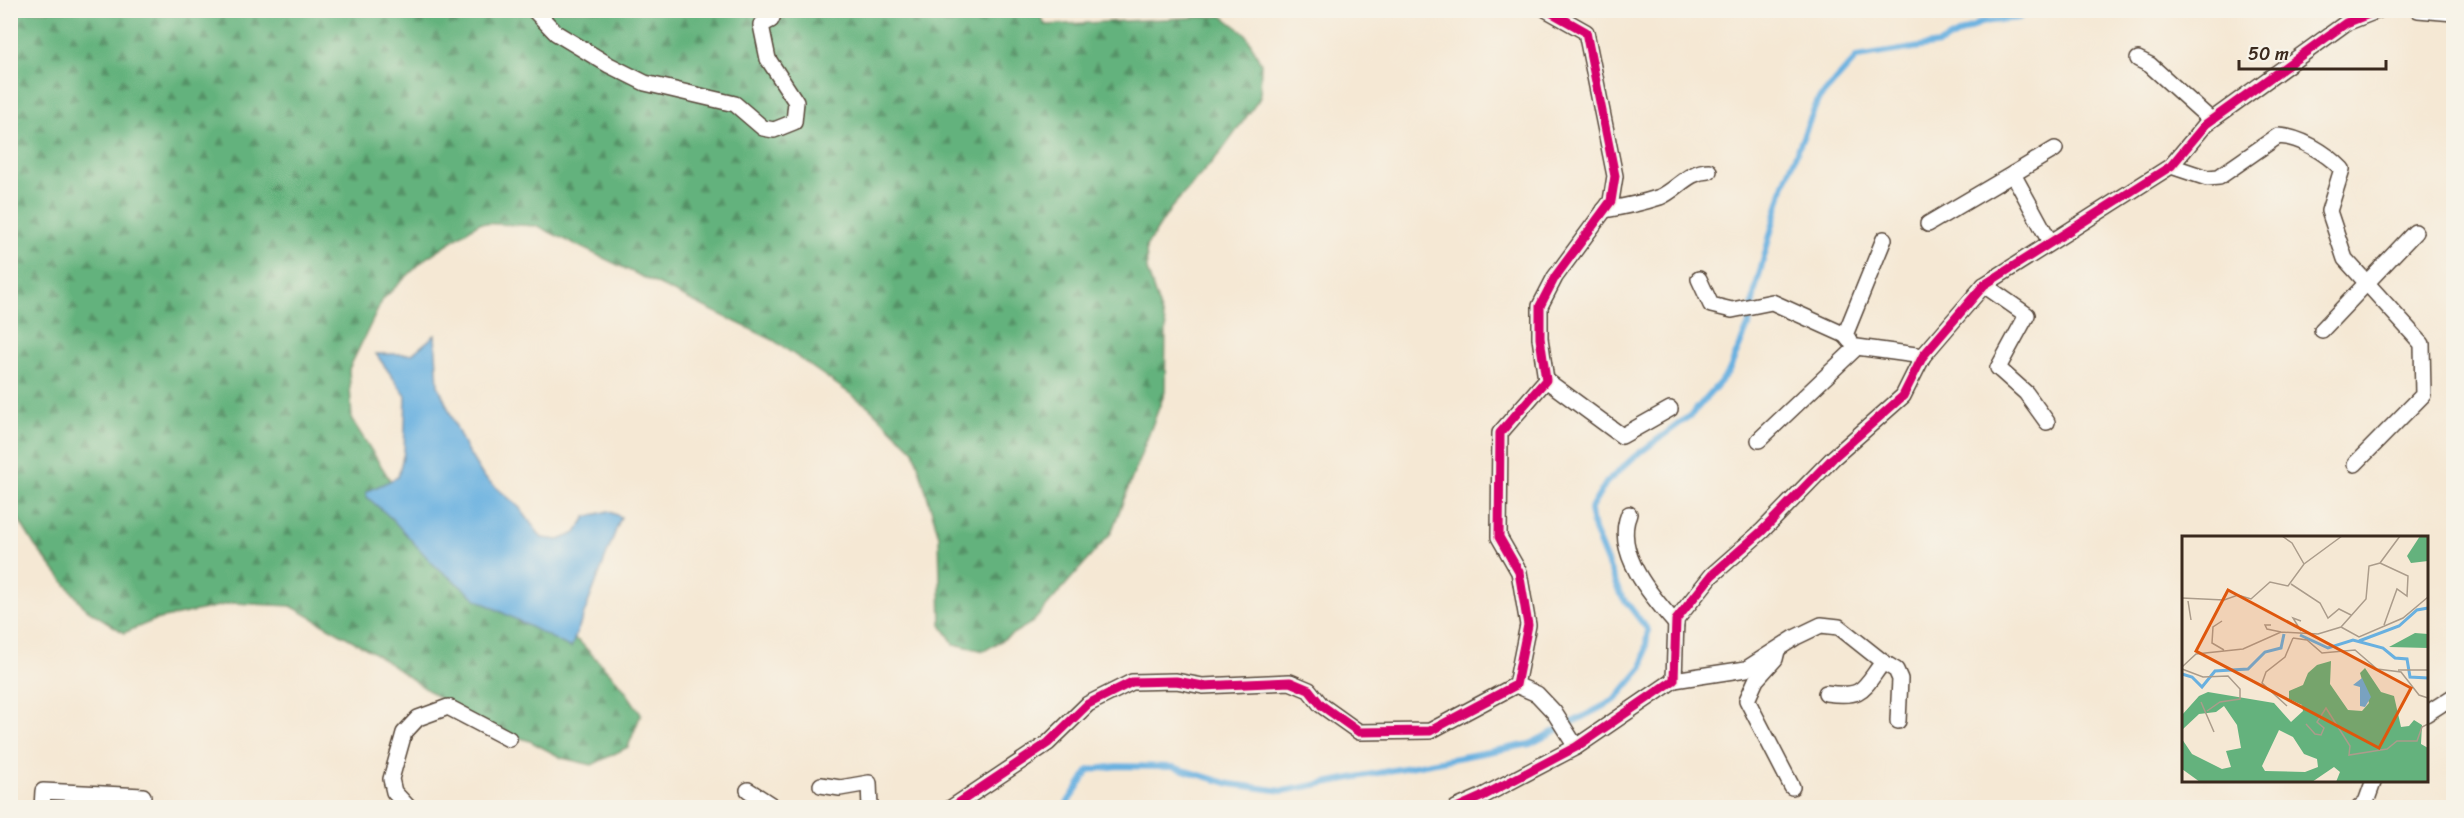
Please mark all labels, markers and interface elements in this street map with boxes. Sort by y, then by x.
scale bar [2239,33,2386,71]
text: 50 m [2248,38,2289,70]
inset map [2182,536,2428,782]

